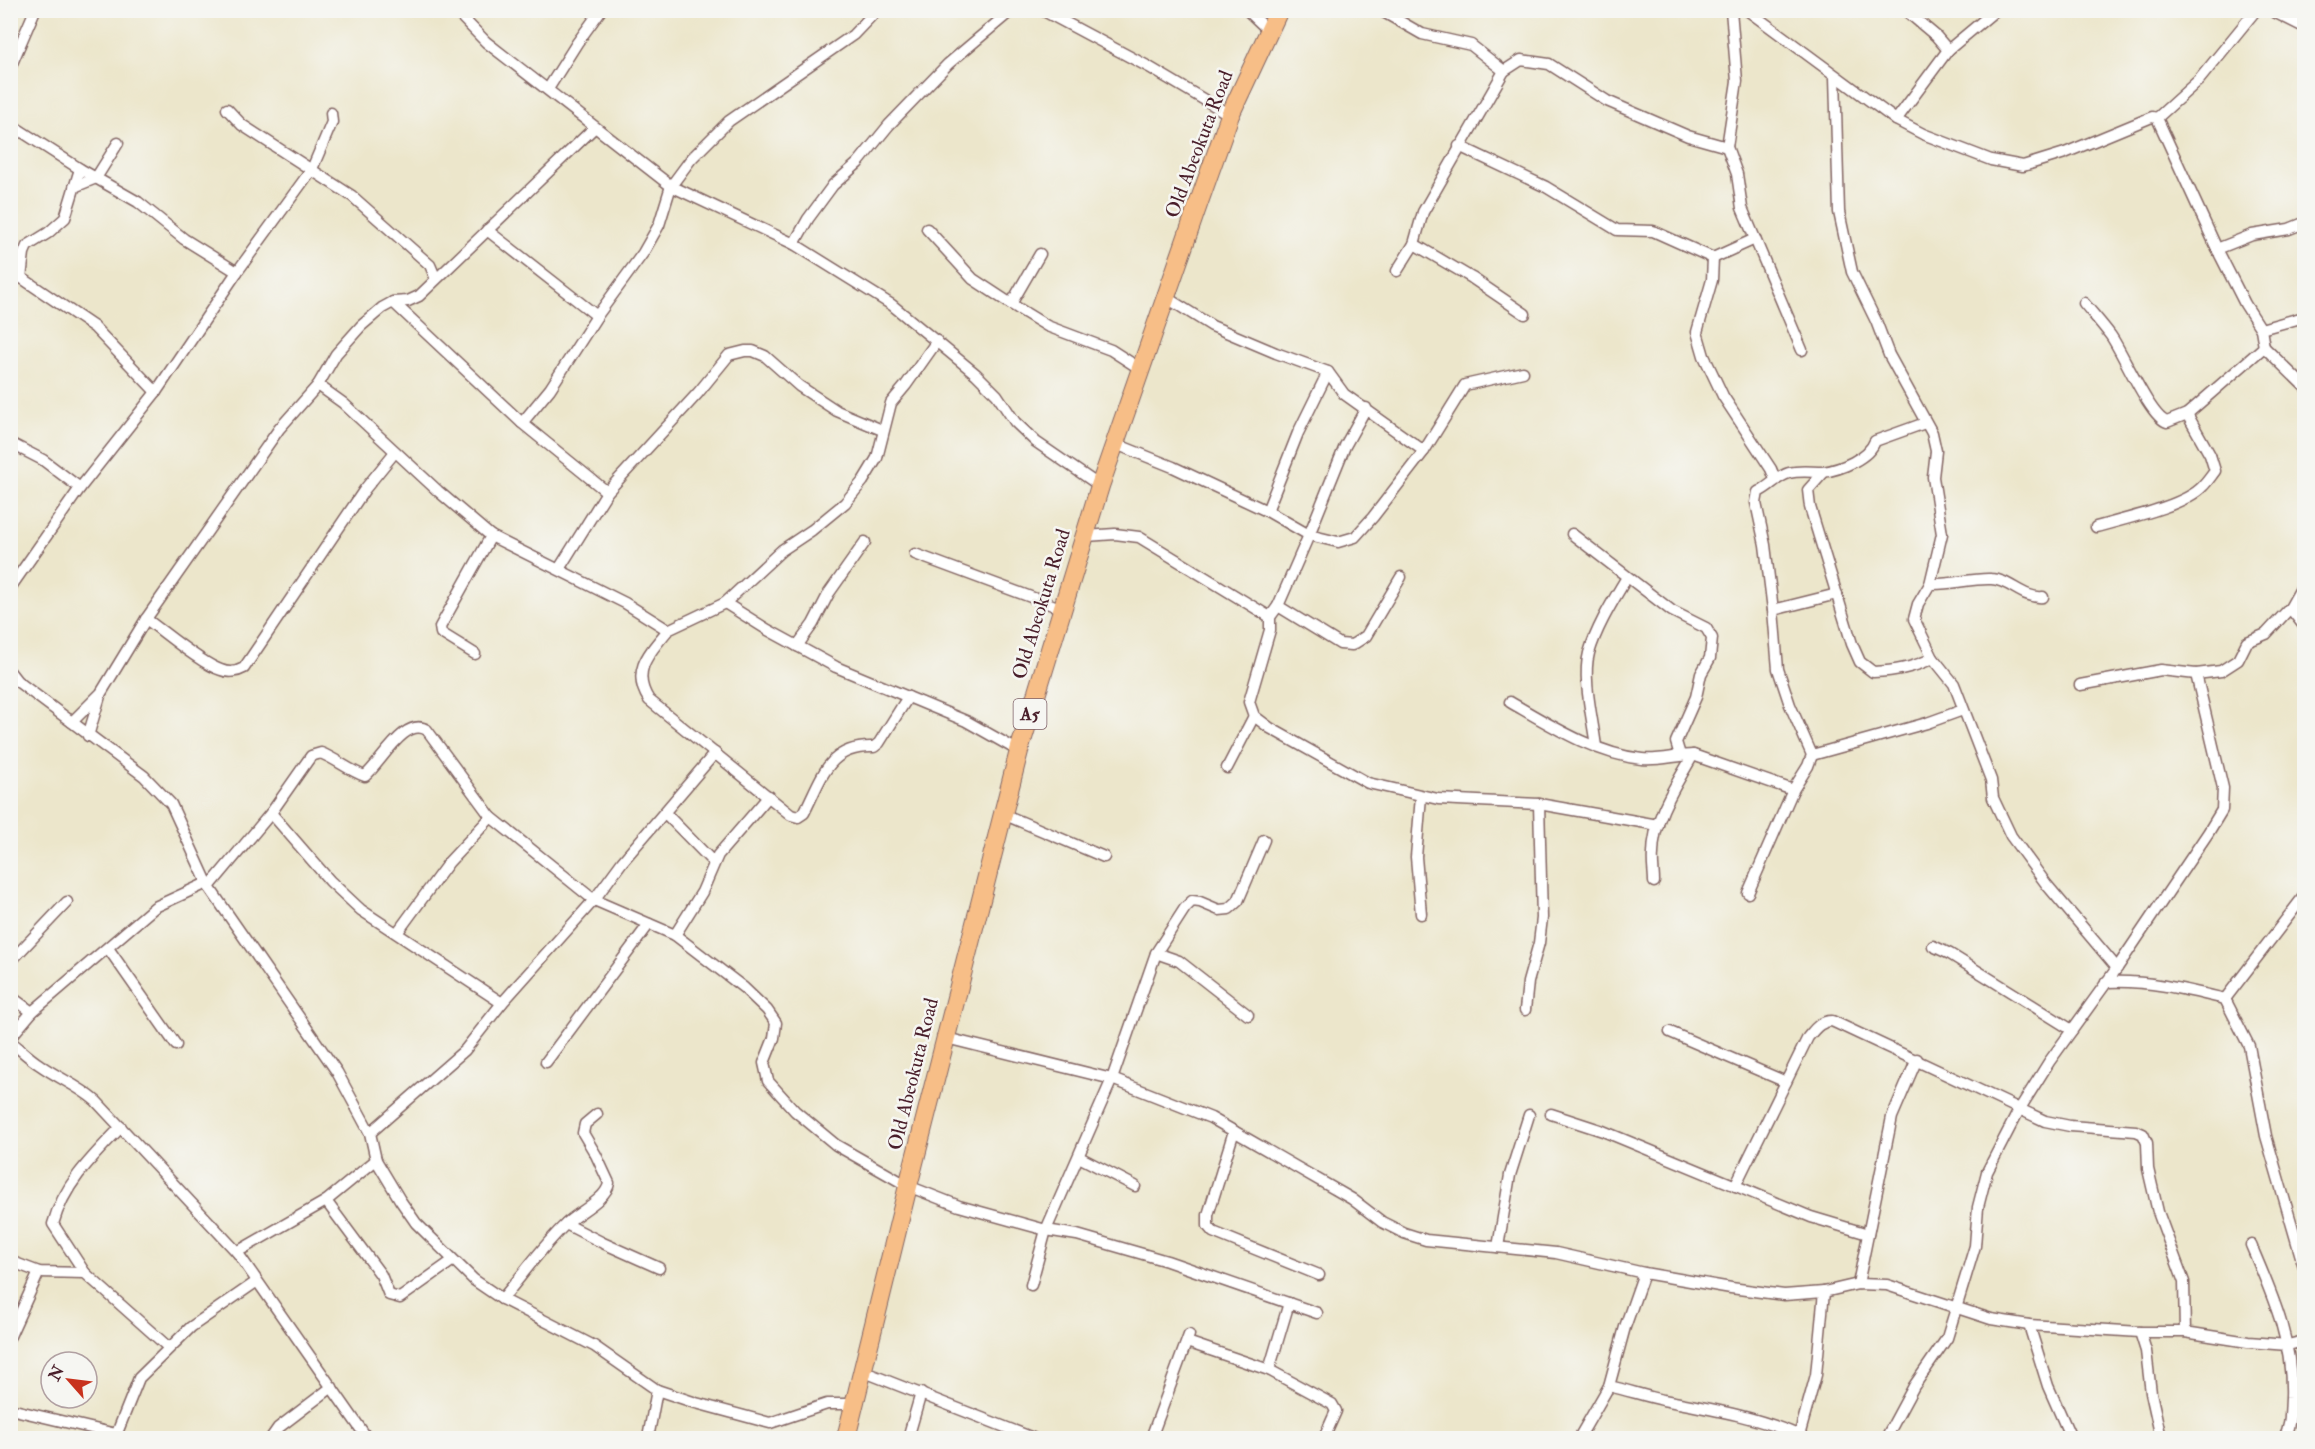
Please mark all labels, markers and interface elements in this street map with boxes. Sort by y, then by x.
street label: Old Abeokuta Road [1159,66,1239,221]
street label: Old Abeokuta Road [1006,526,1076,682]
road number: A5 [1014,699,1046,729]
street label: Old Abeokuta Road [882,995,944,1153]
north arrow [39,1350,99,1410]
text: N [44,1362,69,1385]

